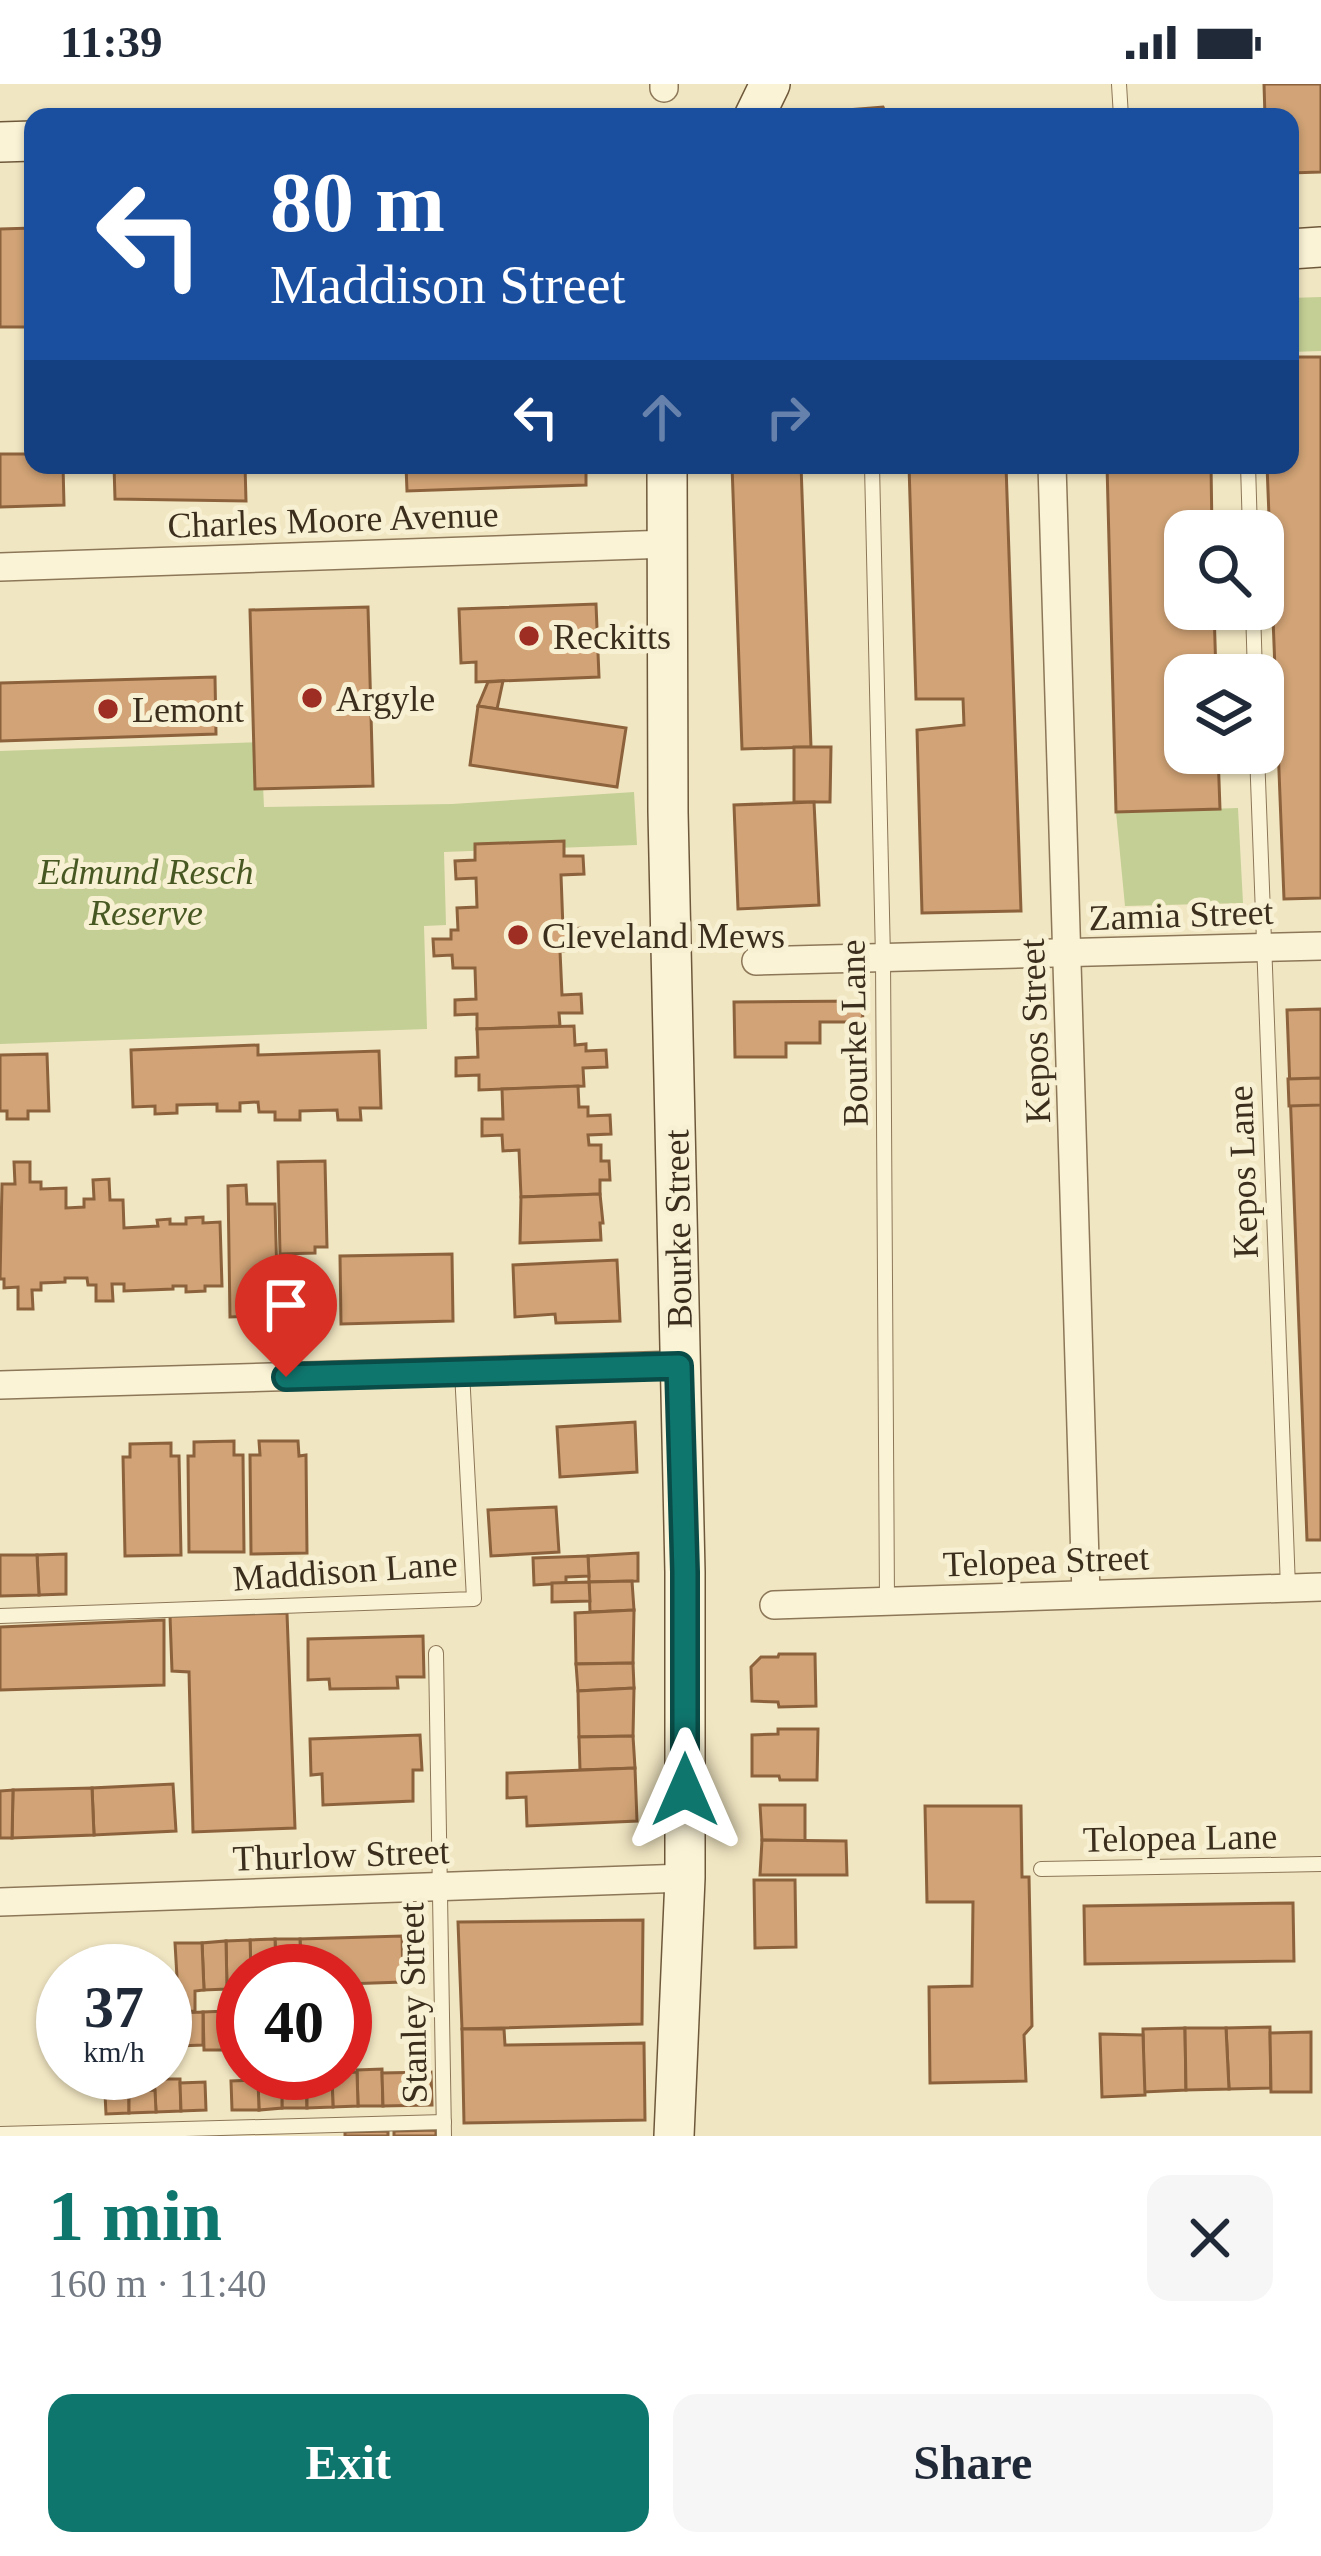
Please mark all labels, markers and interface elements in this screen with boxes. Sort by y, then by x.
text: 11:39 [60,17,163,67]
icon: left [72,156,228,312]
text: 80 m [270,156,445,249]
text: Maddison Street [270,255,625,315]
icon: left [503,384,569,450]
icon: ahead [629,384,695,450]
icon: right [755,384,821,450]
street label: Charles Moore Avenue [167,494,499,546]
map controls [1164,510,1284,774]
button: search [1164,510,1284,630]
place label: Reckitts [553,617,671,657]
marker: Reckitts [516,623,542,649]
button: layers [1164,654,1284,774]
place label: Argyle [336,679,435,719]
marker: Argyle [299,685,325,711]
place label: Lemont [132,690,244,730]
marker: Lemont [95,696,121,722]
park label: Edmund Resch Reserve [38,852,253,933]
street label: Zamia Street [1088,892,1274,938]
place label: Cleveland Mews [542,916,785,956]
marker: Cleveland Mews [505,922,531,948]
street label: Kepos Street [1012,938,1058,1124]
street label: Bourke Lane [832,939,876,1127]
street label: Kepos Lane [1220,1085,1266,1259]
street label: Bourke Street [656,1129,700,1329]
pin [235,1254,337,1377]
icon: arrive [253,1272,319,1338]
street label: Telopea Street [942,1537,1150,1585]
street label: Maddison Lane [231,1543,459,1599]
position arrow [622,1727,748,1853]
street label: Telopea Lane [1082,1816,1278,1860]
street label: Thurlow Street [232,1831,450,1879]
street label: Stanley Street [391,1902,435,2104]
speed limit sign: 40 [216,1944,372,2100]
text: 37 [84,1974,144,2040]
text: km/h [83,2035,145,2068]
button: close [1147,2175,1273,2301]
text: 1 min [48,2176,222,2256]
text: 160 m · 11:40 [48,2262,266,2305]
button: Exit [48,2394,649,2532]
button: Share [673,2394,1273,2532]

